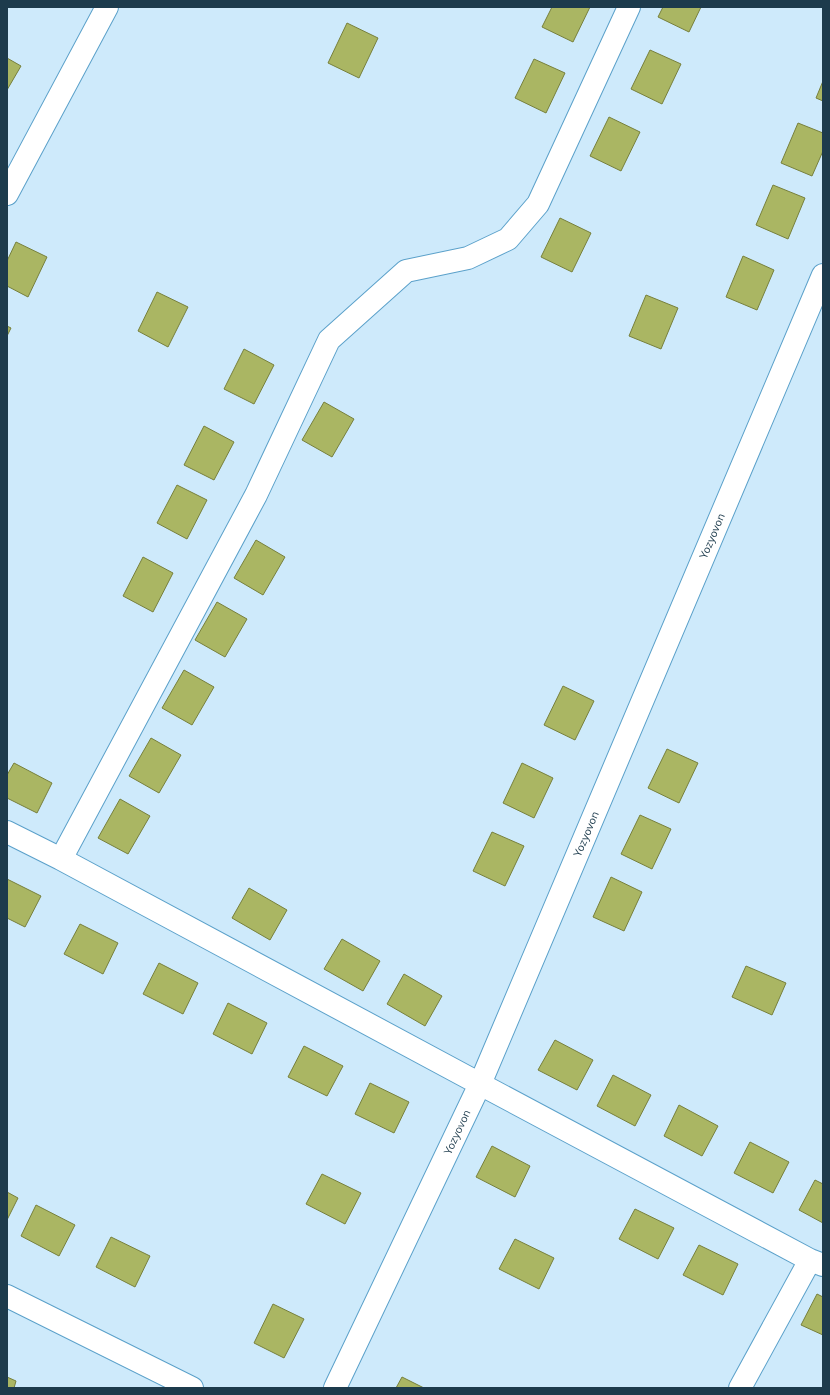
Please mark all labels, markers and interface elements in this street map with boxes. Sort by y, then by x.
street label: Yozyovon [696,511,728,562]
street label: Yozyovon [570,809,602,860]
street label: Yozyovon [440,1107,474,1158]

